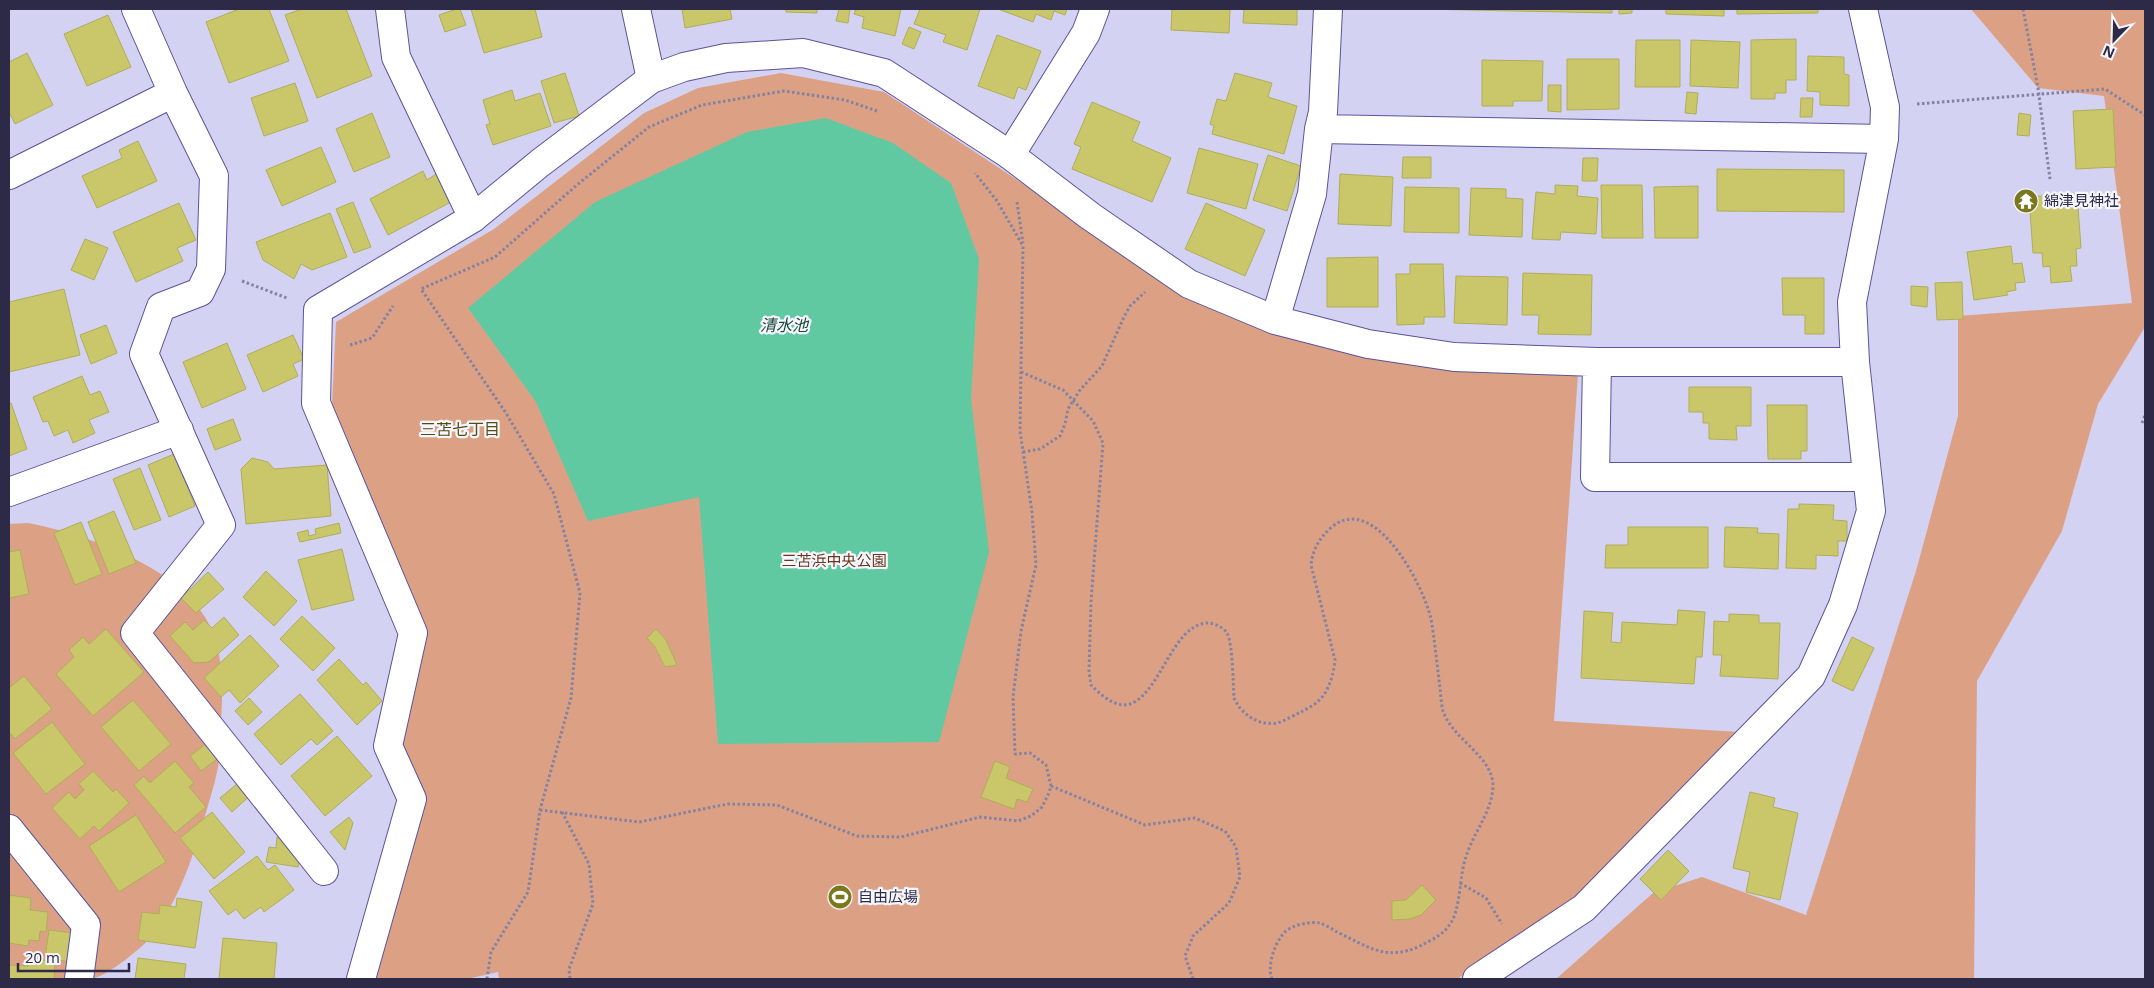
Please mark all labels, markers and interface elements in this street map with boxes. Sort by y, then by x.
north arrow [2089,15,2139,65]
text: N [2100,41,2118,63]
temple icon: 綿津見神社 [2013,188,2039,214]
place label: 綿津見神社 [2044,190,2119,210]
water label: 清水池 [760,314,810,336]
district label: 三苫七丁目 [420,418,500,440]
park label: 三苫浜中央公園 [781,550,887,570]
sports icon: 自由広場 [827,884,853,910]
place label: 自由広場 [858,886,918,906]
scale bar [18,940,129,972]
text: 20 m [25,947,60,967]

